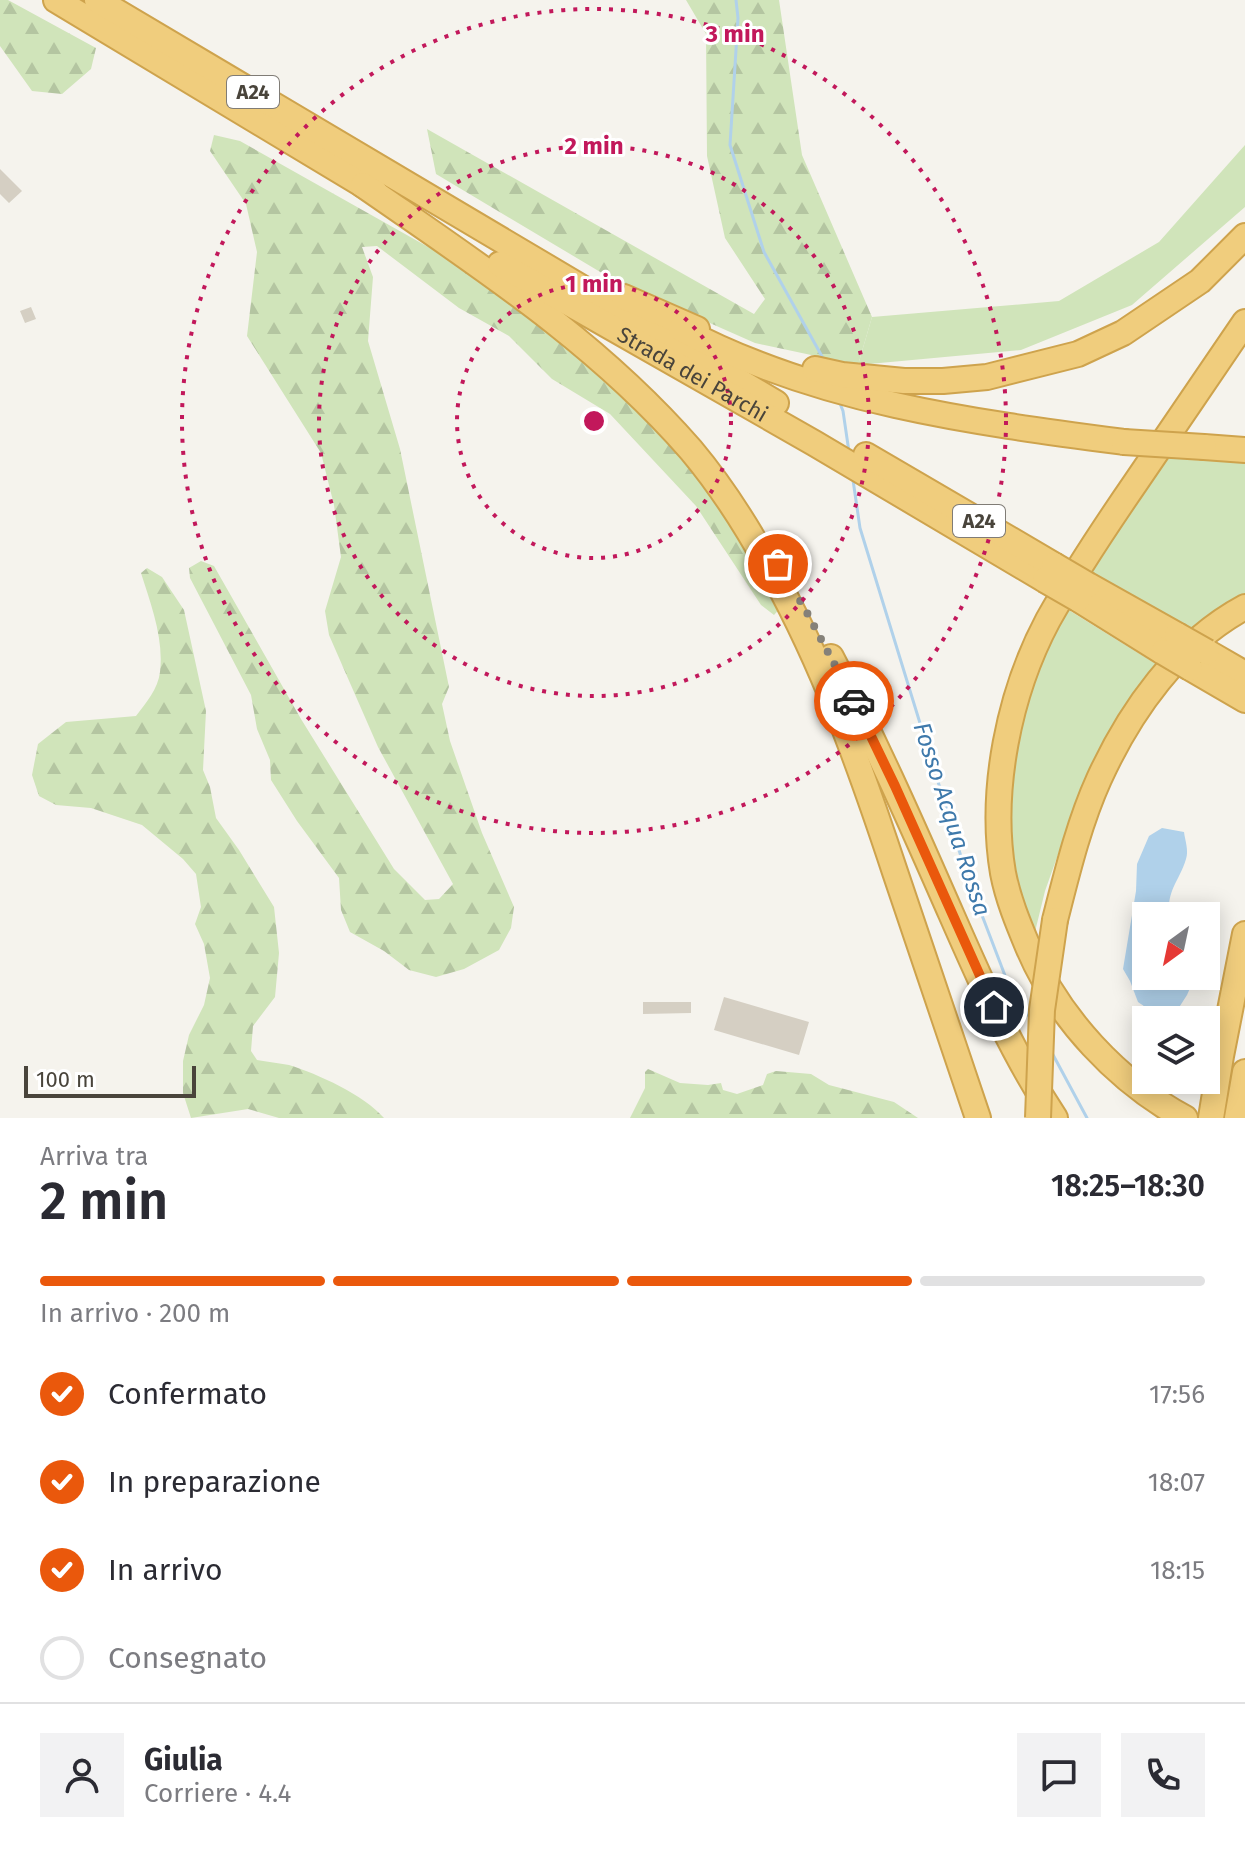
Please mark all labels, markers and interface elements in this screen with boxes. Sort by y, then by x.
text: 3 min [704,20,765,48]
road number: A24 [227,76,279,108]
text: 2 min [565,132,624,160]
text: 1 min [565,270,623,298]
street label: Strada dei Parchi [613,321,773,428]
centre of rings [580,407,608,435]
road number: A24 [953,505,1005,537]
pin [744,530,812,598]
icon: bag [756,542,800,586]
courier [814,661,894,741]
icon: car [832,679,876,723]
water label: Fosso Acqua Rossa [907,719,997,919]
north arrow [1132,902,1220,990]
map controls [1132,902,1220,1094]
pin [960,973,1028,1041]
icon: home [972,985,1016,1029]
button: layers [1132,1006,1220,1094]
scale bar [24,1062,196,1098]
text: 100 m [36,1066,95,1093]
text: Arriva tra [40,1141,148,1172]
text: 18:25–18:30 [1051,1168,1205,1204]
text: 2 min [40,1170,168,1233]
text: In arrivo · 200 m [40,1298,230,1329]
icon: check [40,1372,84,1416]
text: Confermato [108,1376,267,1412]
text: 17:56 [1149,1379,1205,1410]
icon: check [40,1460,84,1504]
text: In preparazione [108,1464,321,1500]
text: 18:07 [1148,1467,1205,1498]
icon: check [40,1548,84,1592]
text: In arrivo [108,1552,222,1588]
text: 18:15 [1150,1555,1205,1586]
text: Consegnato [108,1640,267,1676]
button: person [40,1733,124,1817]
button: chat [1017,1733,1101,1817]
button: phone [1121,1733,1205,1817]
text: Giulia [144,1742,223,1778]
text: Corriere · 4.4 [144,1778,291,1809]

